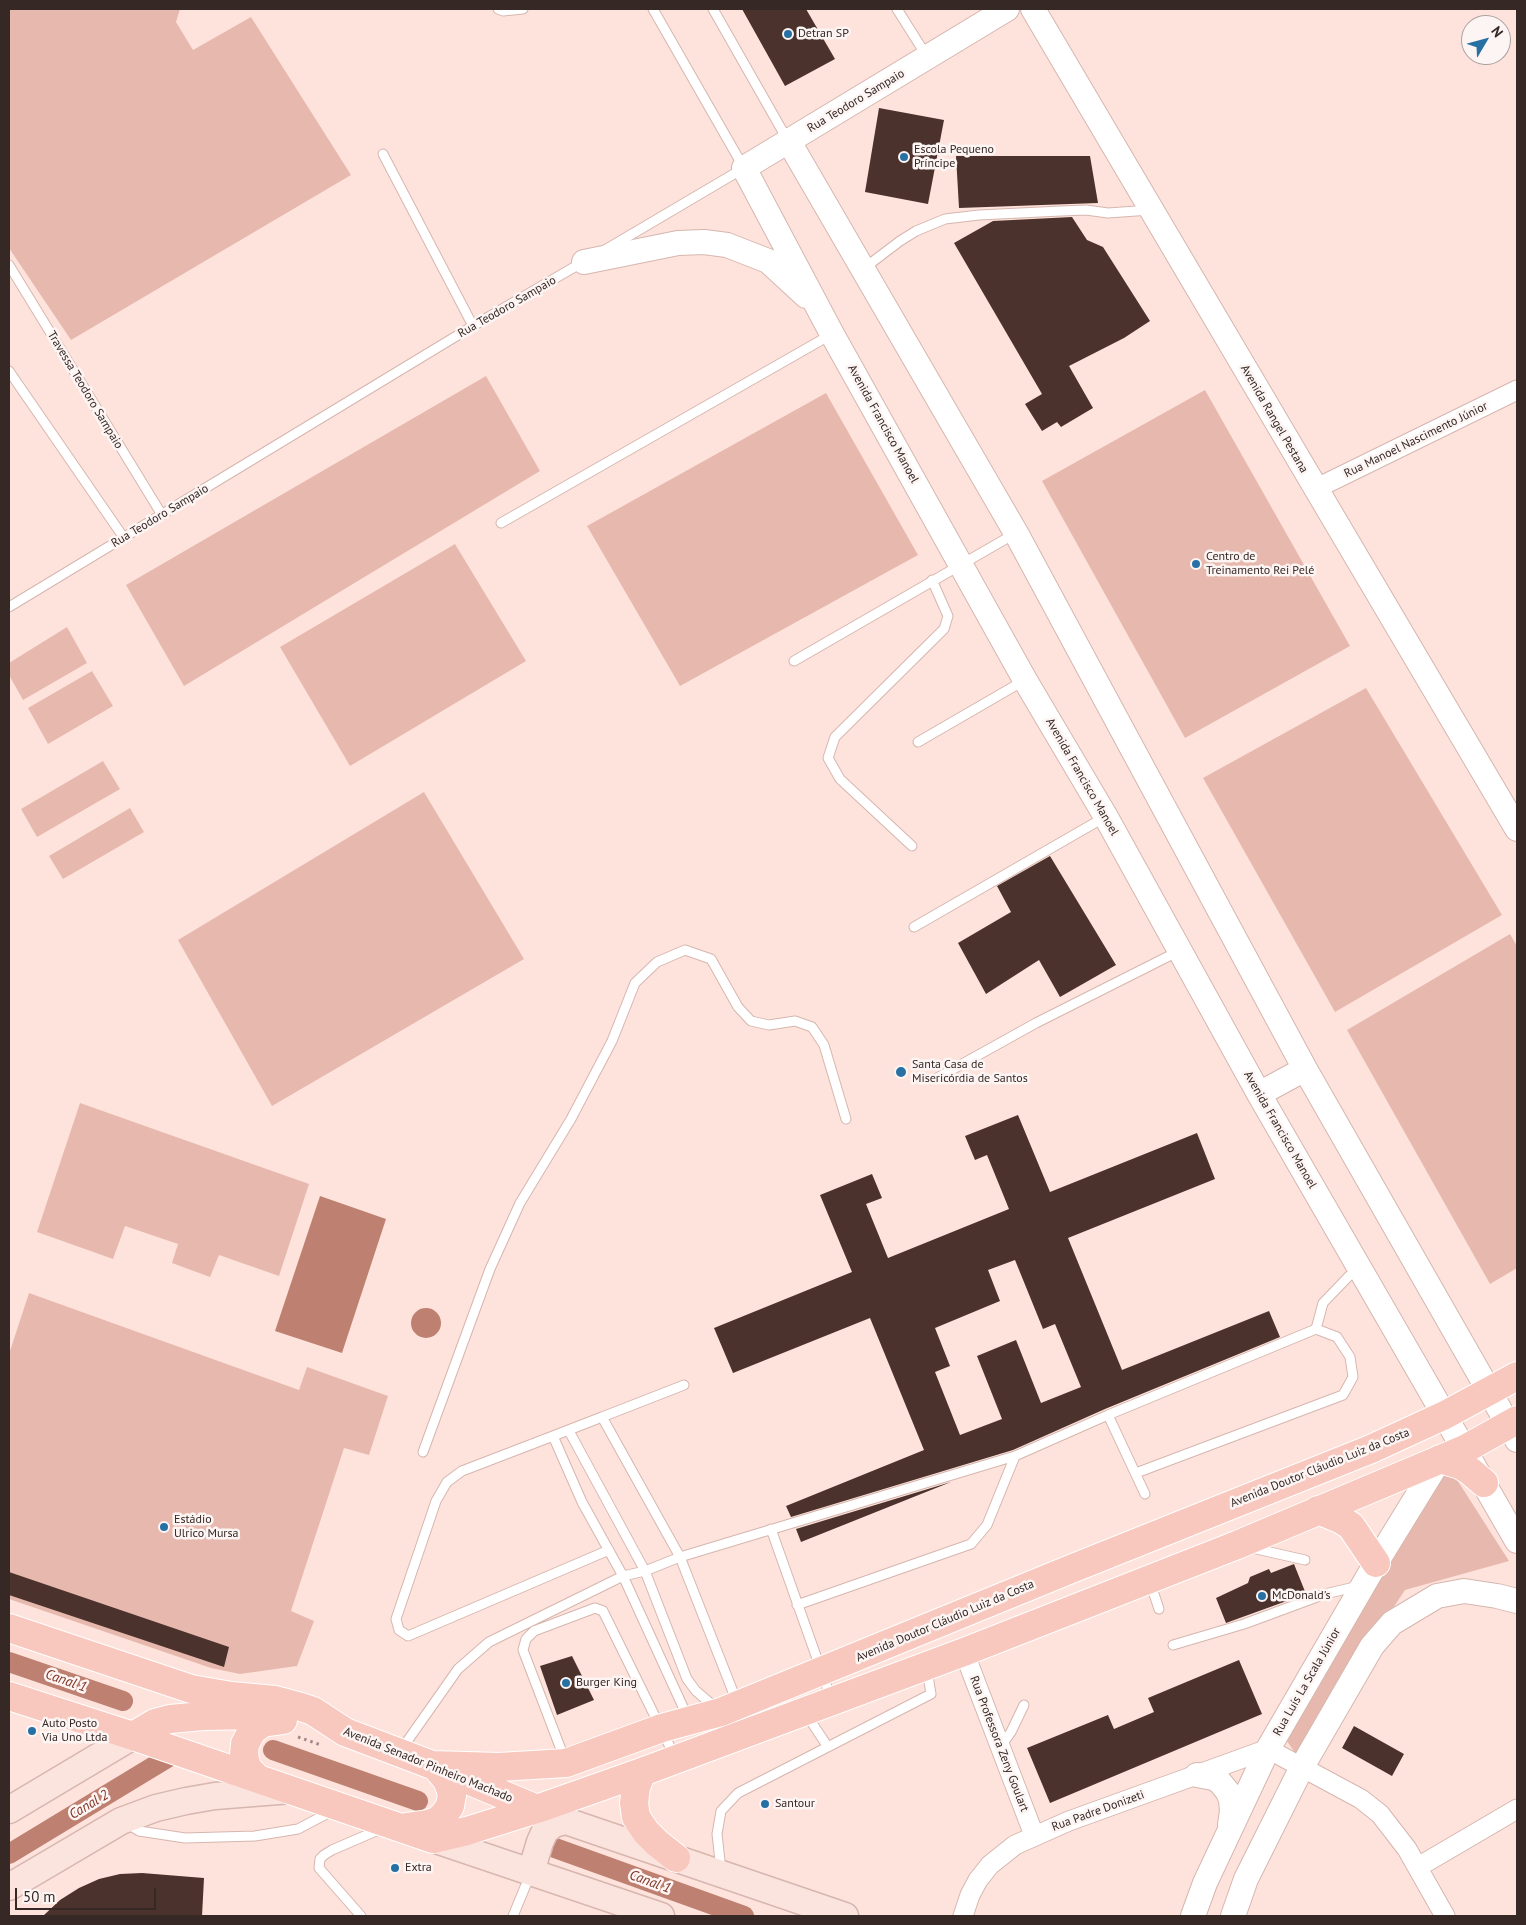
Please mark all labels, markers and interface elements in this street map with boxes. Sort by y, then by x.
north arrow [1461,15,1511,65]
text: N [1487,22,1507,41]
place label: Detran SP [798,27,849,41]
marker: Detran SP [782,28,794,40]
street label: Rua Teodoro Sampaio [805,66,907,136]
place label: Escola Pequeno Príncipe [914,143,994,171]
marker: Escola Pequeno Príncipe [898,151,910,163]
street label: Rua Teodoro Sampaio [455,273,559,341]
street label: Travessa Teodoro Sampaio [44,329,126,451]
street label: Avenida Francisco Manoel [844,362,922,486]
street label: Avenida Rangel Pestana [1237,362,1311,476]
street label: Rua Manoel Nascimento Júnior [1342,399,1490,481]
street label: Rua Teodoro Sampaio [109,481,211,551]
place label: Centro de Treinamento Rei Pelé [1206,550,1314,578]
marker: Centro de Treinamento Rei Pelé [1190,558,1202,570]
street label: Avenida Francisco Manoel [1043,716,1121,838]
place label: Santa Casa de Misericórdia de Santos [912,1058,1028,1086]
marker: Santa Casa de Misericórdia de Santos [894,1065,908,1079]
street label: Avenida Francisco Manoel [1241,1069,1319,1191]
street label: Avenida Doutor Cláudio Luiz da Costa [1228,1425,1412,1511]
place label: Estádio Ulrico Mursa [174,1513,238,1541]
marker: Estádio Ulrico Mursa [158,1521,170,1533]
street label: Avenida Doutor Cláudio Luiz da Costa [854,1577,1036,1665]
place label: McDonald's [1272,1589,1331,1603]
marker: McDonald's [1256,1590,1268,1602]
street label: Rua Luís La Scala Júnior [1270,1625,1344,1739]
water label: Canal 1 [43,1666,89,1696]
street label: Rua Professora Zeny Goulart [966,1674,1032,1814]
place label: Burger King [576,1676,637,1690]
marker: Burger King [560,1677,572,1689]
place label: Auto Posto Via Uno Ltda [42,1717,107,1745]
street label: Avenida Senador Pinheiro Machado [341,1724,515,1806]
marker: Auto Posto Via Uno Ltda [26,1725,38,1737]
water label: Canal 2 [66,1787,112,1823]
street label: Rua Padre Donizeti [1050,1788,1146,1834]
place label: Santour [775,1797,815,1811]
marker: Santour [759,1798,771,1810]
place label: Extra [405,1861,432,1875]
marker: Extra [389,1862,401,1874]
water label: Canal 1 [627,1867,673,1897]
scale bar [18,1878,159,1910]
text: 50 m [23,1887,56,1906]

